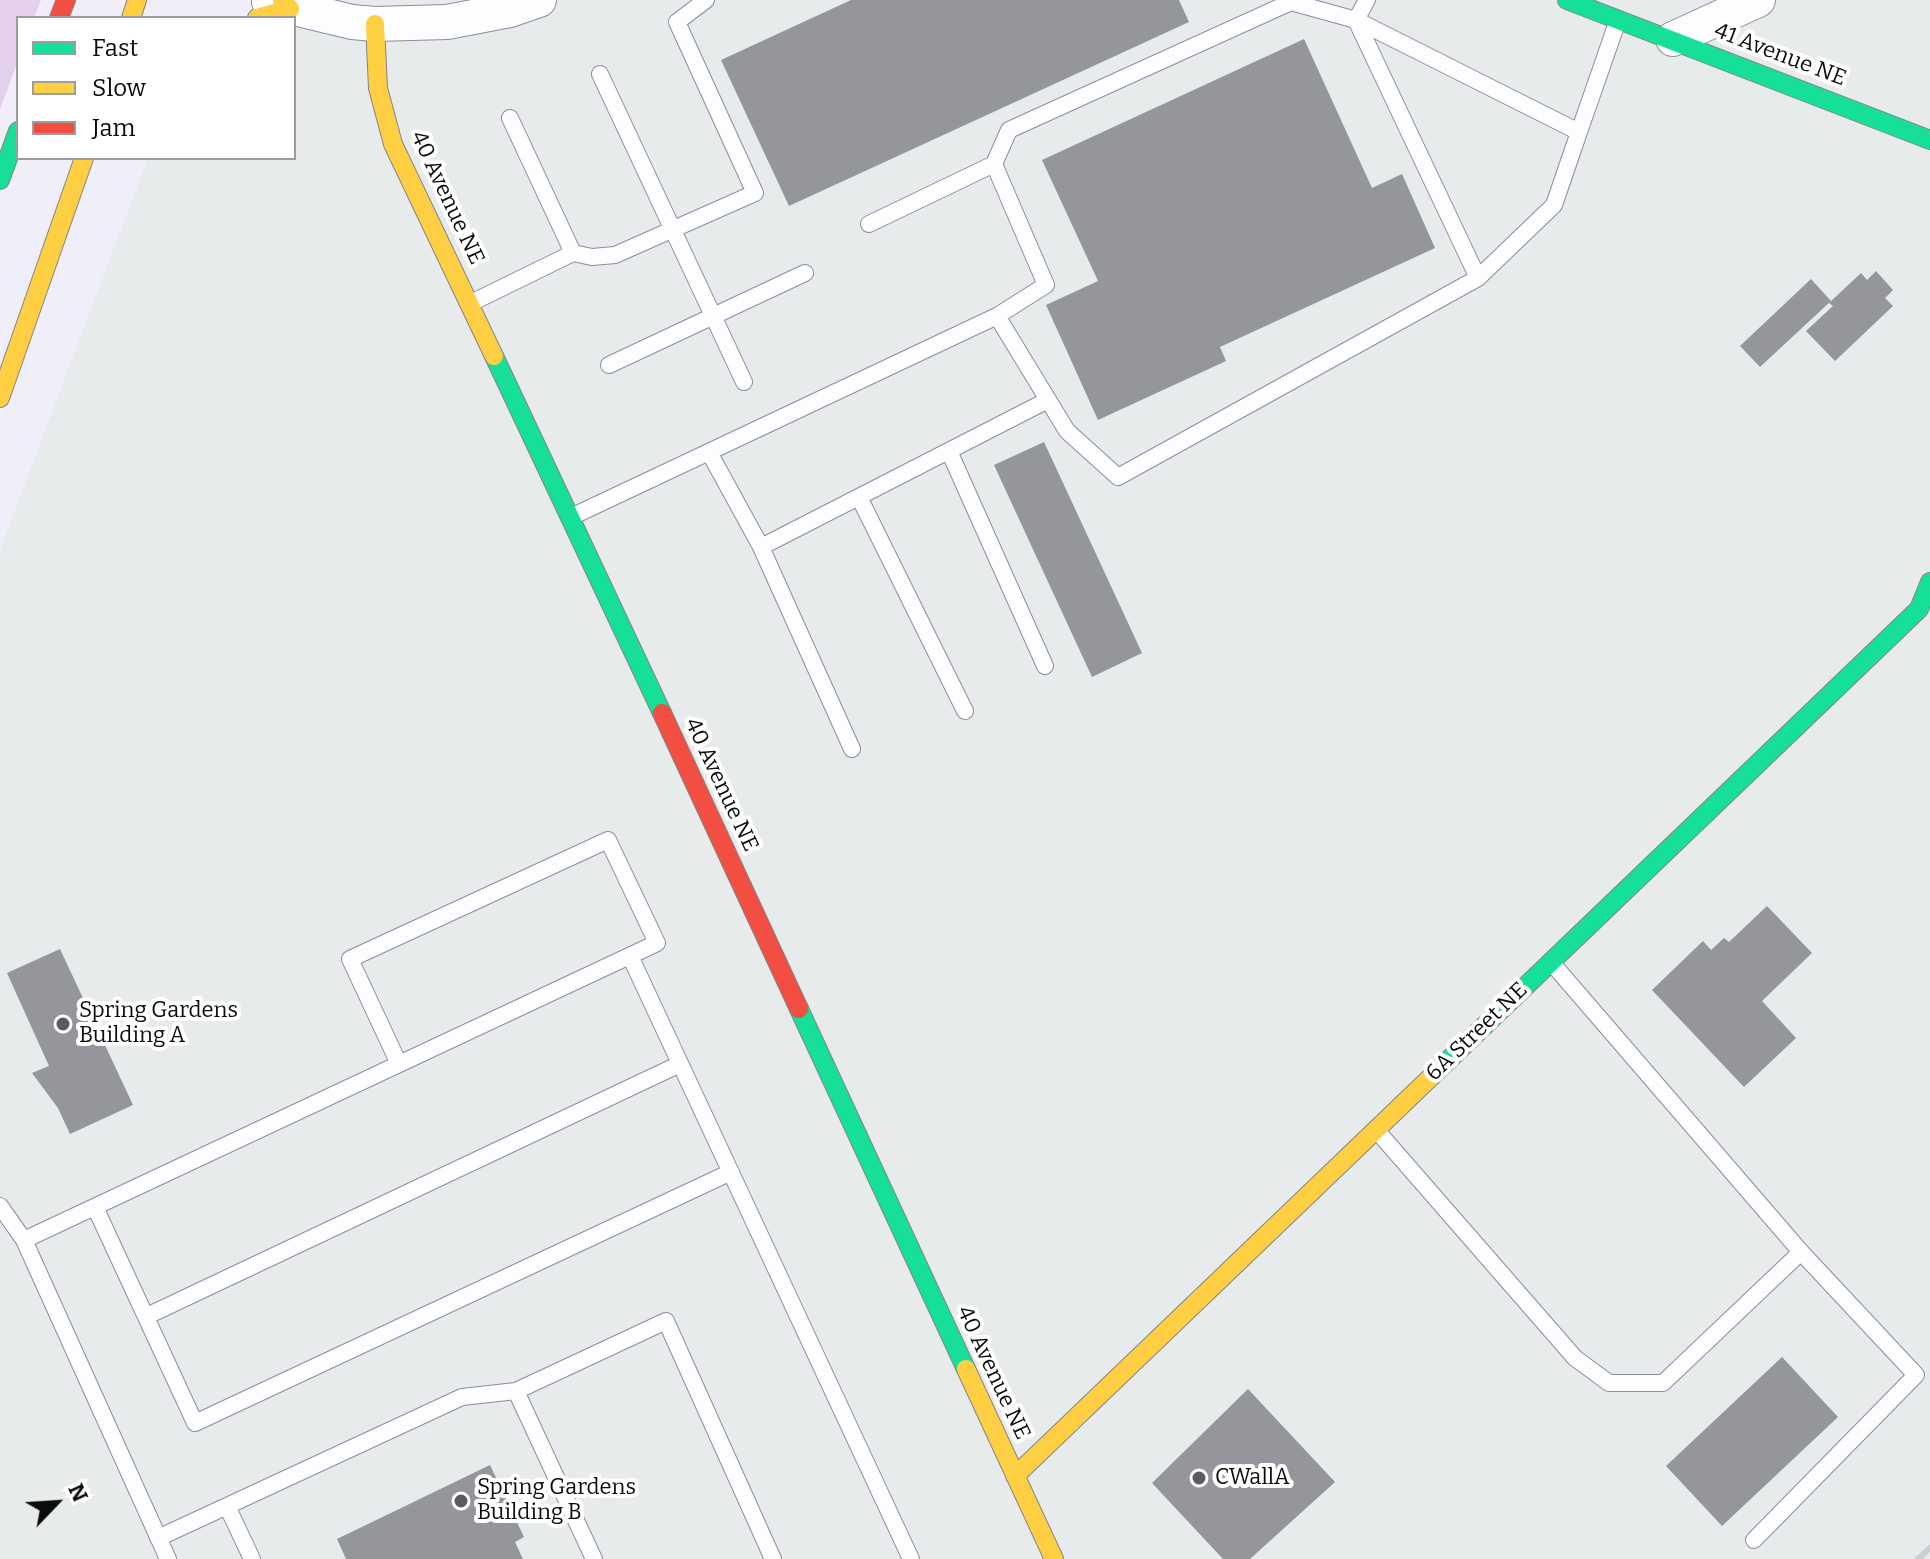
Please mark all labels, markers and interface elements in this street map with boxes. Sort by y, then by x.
legend [16,16,296,160]
street label: 41 Avenue NE [1710,18,1850,92]
text: Fast [92,34,138,62]
text: Slow [92,74,146,102]
text: Jam [92,114,135,142]
street label: 40 Avenue NE [405,127,489,269]
street label: 40 Avenue NE [679,714,763,856]
street label: 6A Street NE [1421,977,1533,1087]
place label: Spring Gardens Building A [79,998,238,1050]
marker: Spring Gardens Building A [54,1015,72,1033]
street label: 40 Avenue NE [951,1302,1035,1444]
north arrow [16,1463,96,1543]
place label: CWallA [1215,1465,1290,1491]
marker: CWallA [1190,1469,1208,1487]
place label: Spring Gardens Building B [477,1475,636,1526]
text: N [62,1479,94,1506]
marker: Spring Gardens Building B [452,1492,470,1510]

